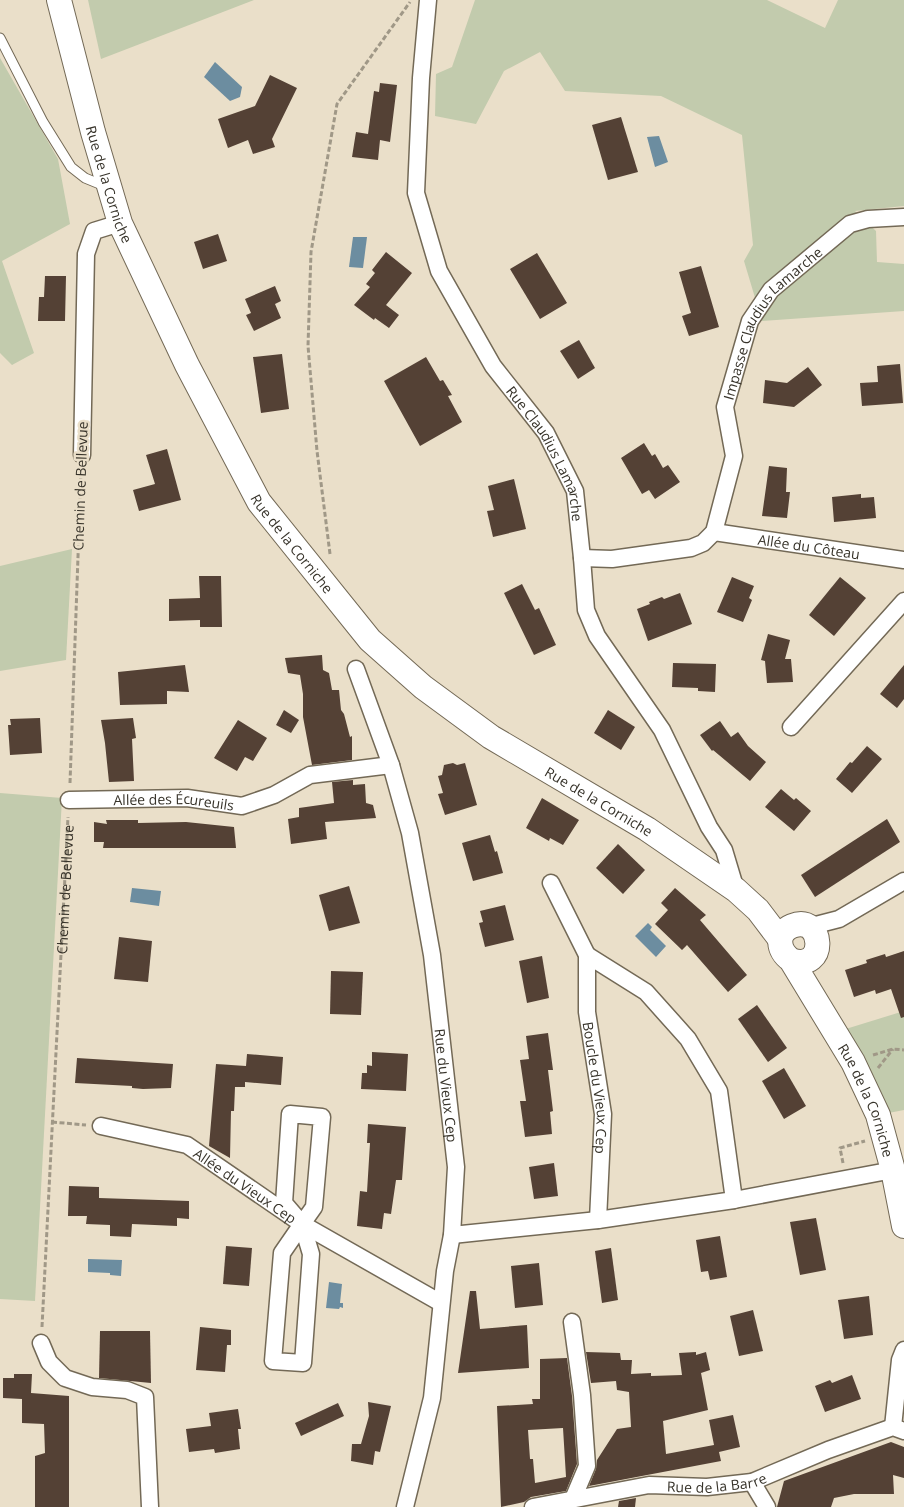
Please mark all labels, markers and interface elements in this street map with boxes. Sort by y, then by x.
street label: Rue de la Corniche [82,123,138,246]
street label: Impasse Claudius Lamarche [718,242,826,402]
street label: Rue Claudius Lamarche [503,382,588,522]
street label: Chemin de Bellevue [68,421,92,551]
street label: Rue de la Corniche [247,490,338,597]
street label: Allée du Côteau [757,529,861,563]
street label: Rue de la Corniche [542,762,657,840]
street label: Allée des Écureuils [113,788,236,814]
street label: Chemin de Bellevue [52,824,77,955]
street label: Boucle du Vieux Cep [579,1020,613,1154]
street label: Rue du Vieux Cep [431,1028,463,1143]
street label: Rue de la Corniche [834,1040,899,1159]
street label: Allée du Vieux Cep [190,1143,301,1227]
street label: Rue de la Barre [667,1468,769,1497]

